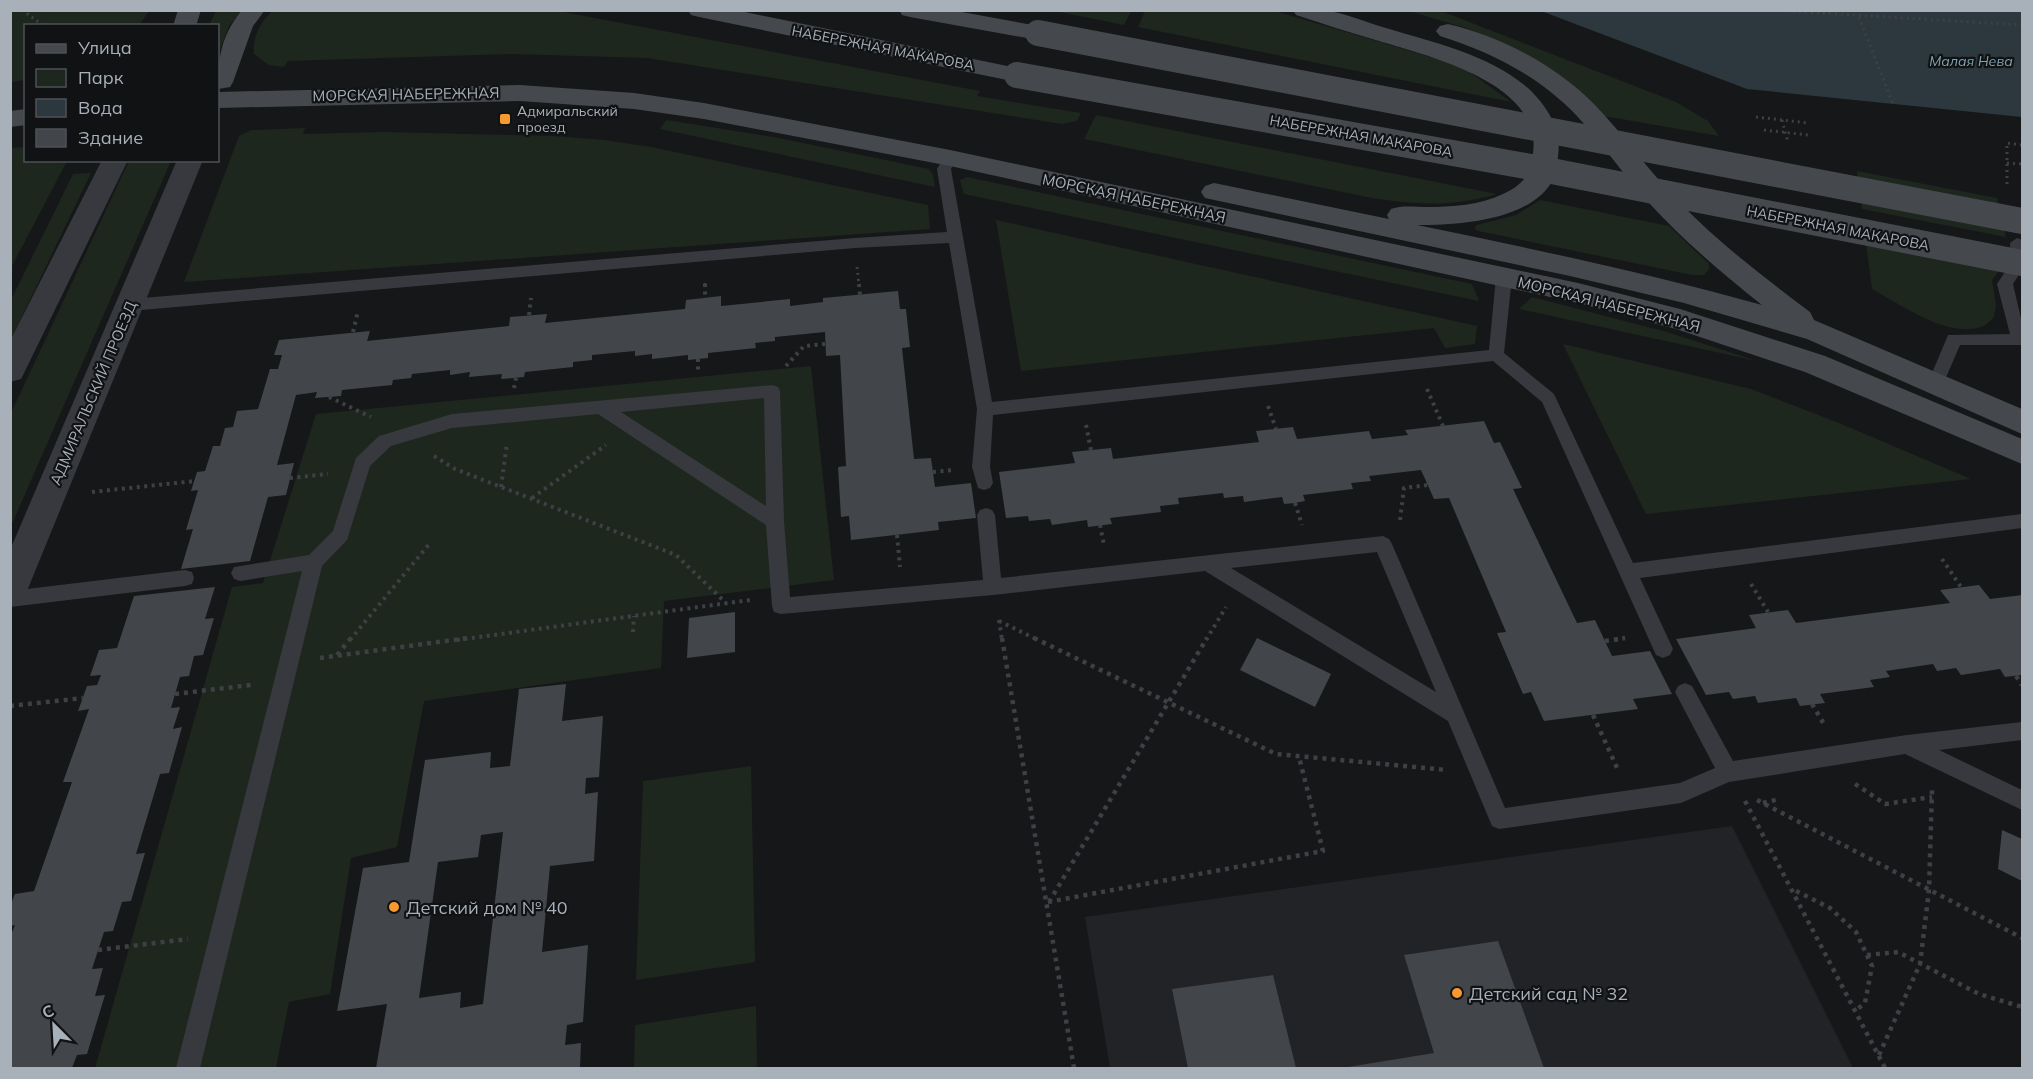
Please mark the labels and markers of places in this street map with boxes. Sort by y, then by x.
place label: Адмиральский проезд [517,102,618,136]
marker: Адмиральский проезд [498,112,512,126]
place label: Детский дом № 40 [406,896,568,919]
marker: Детский дом № 40 [387,900,401,914]
place label: Детский сад № 32 [1469,982,1628,1005]
marker: Детский сад № 32 [1450,986,1464,1000]

